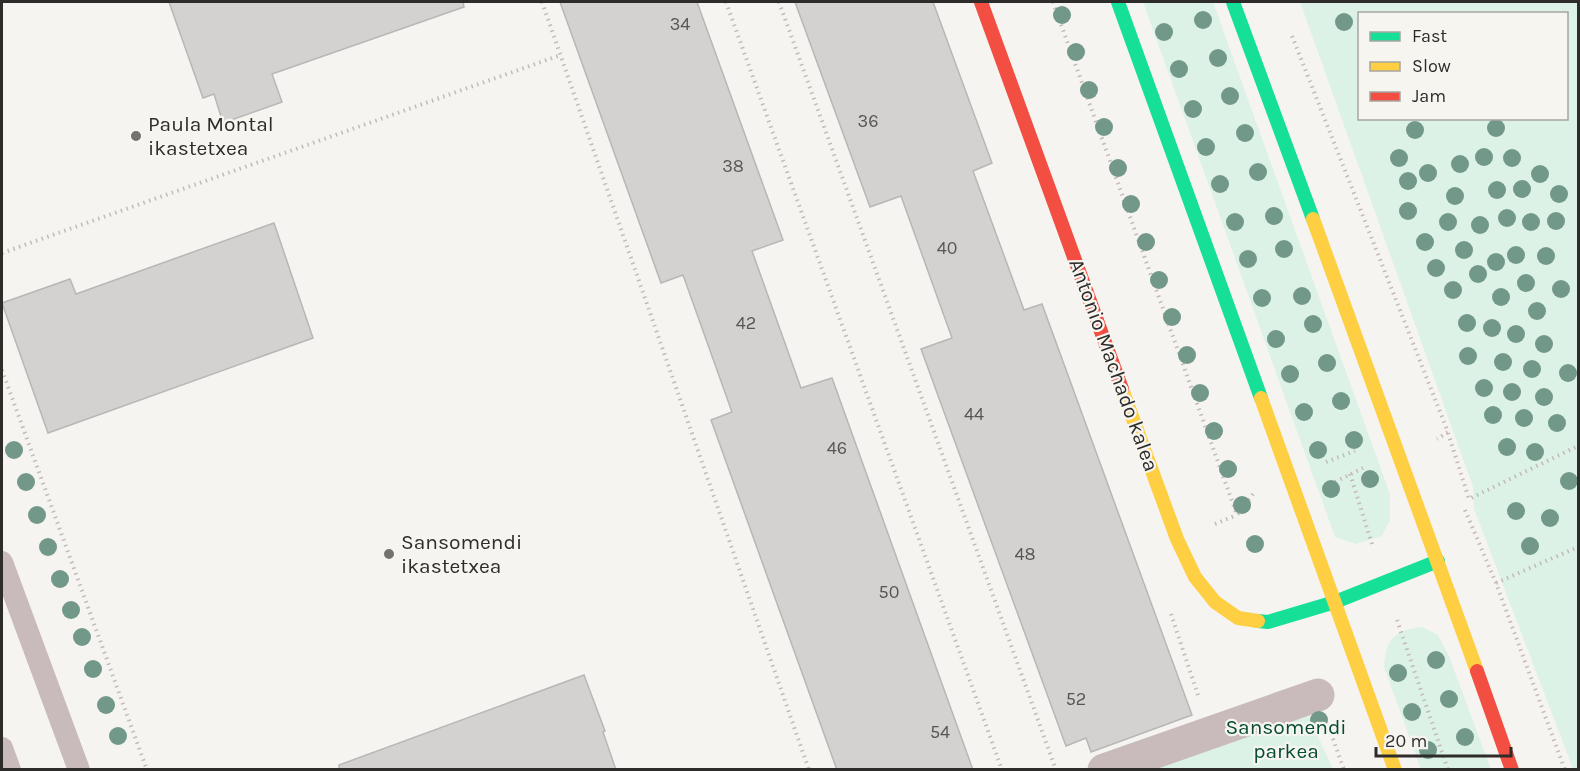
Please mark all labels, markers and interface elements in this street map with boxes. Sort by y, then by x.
legend [1358,12,1568,120]
house number: 34 [670,13,690,35]
text: Fast [1412,25,1447,47]
text: Slow [1412,55,1451,77]
text: Jam [1412,85,1446,107]
house number: 36 [858,110,878,132]
place label: Paula Montal ikastetxea [148,112,274,160]
marker: Paula Montal ikastetxea [129,129,143,143]
house number: 38 [722,155,744,177]
house number: 40 [937,237,957,259]
street label: Antonio Machado kalea [1064,255,1164,475]
house number: 42 [736,312,756,334]
house number: 44 [964,403,984,425]
house number: 46 [827,437,847,459]
place label: Sansomendi ikastetxea [401,530,522,578]
house number: 48 [1014,543,1036,565]
marker: Sansomendi ikastetxea [382,547,396,561]
house number: 50 [879,581,899,603]
house number: 52 [1066,688,1086,710]
park label: Sansomendi parkea [1225,715,1347,763]
scale bar [1376,720,1511,758]
house number: 54 [930,721,950,743]
text: 20 m [1385,730,1427,752]

